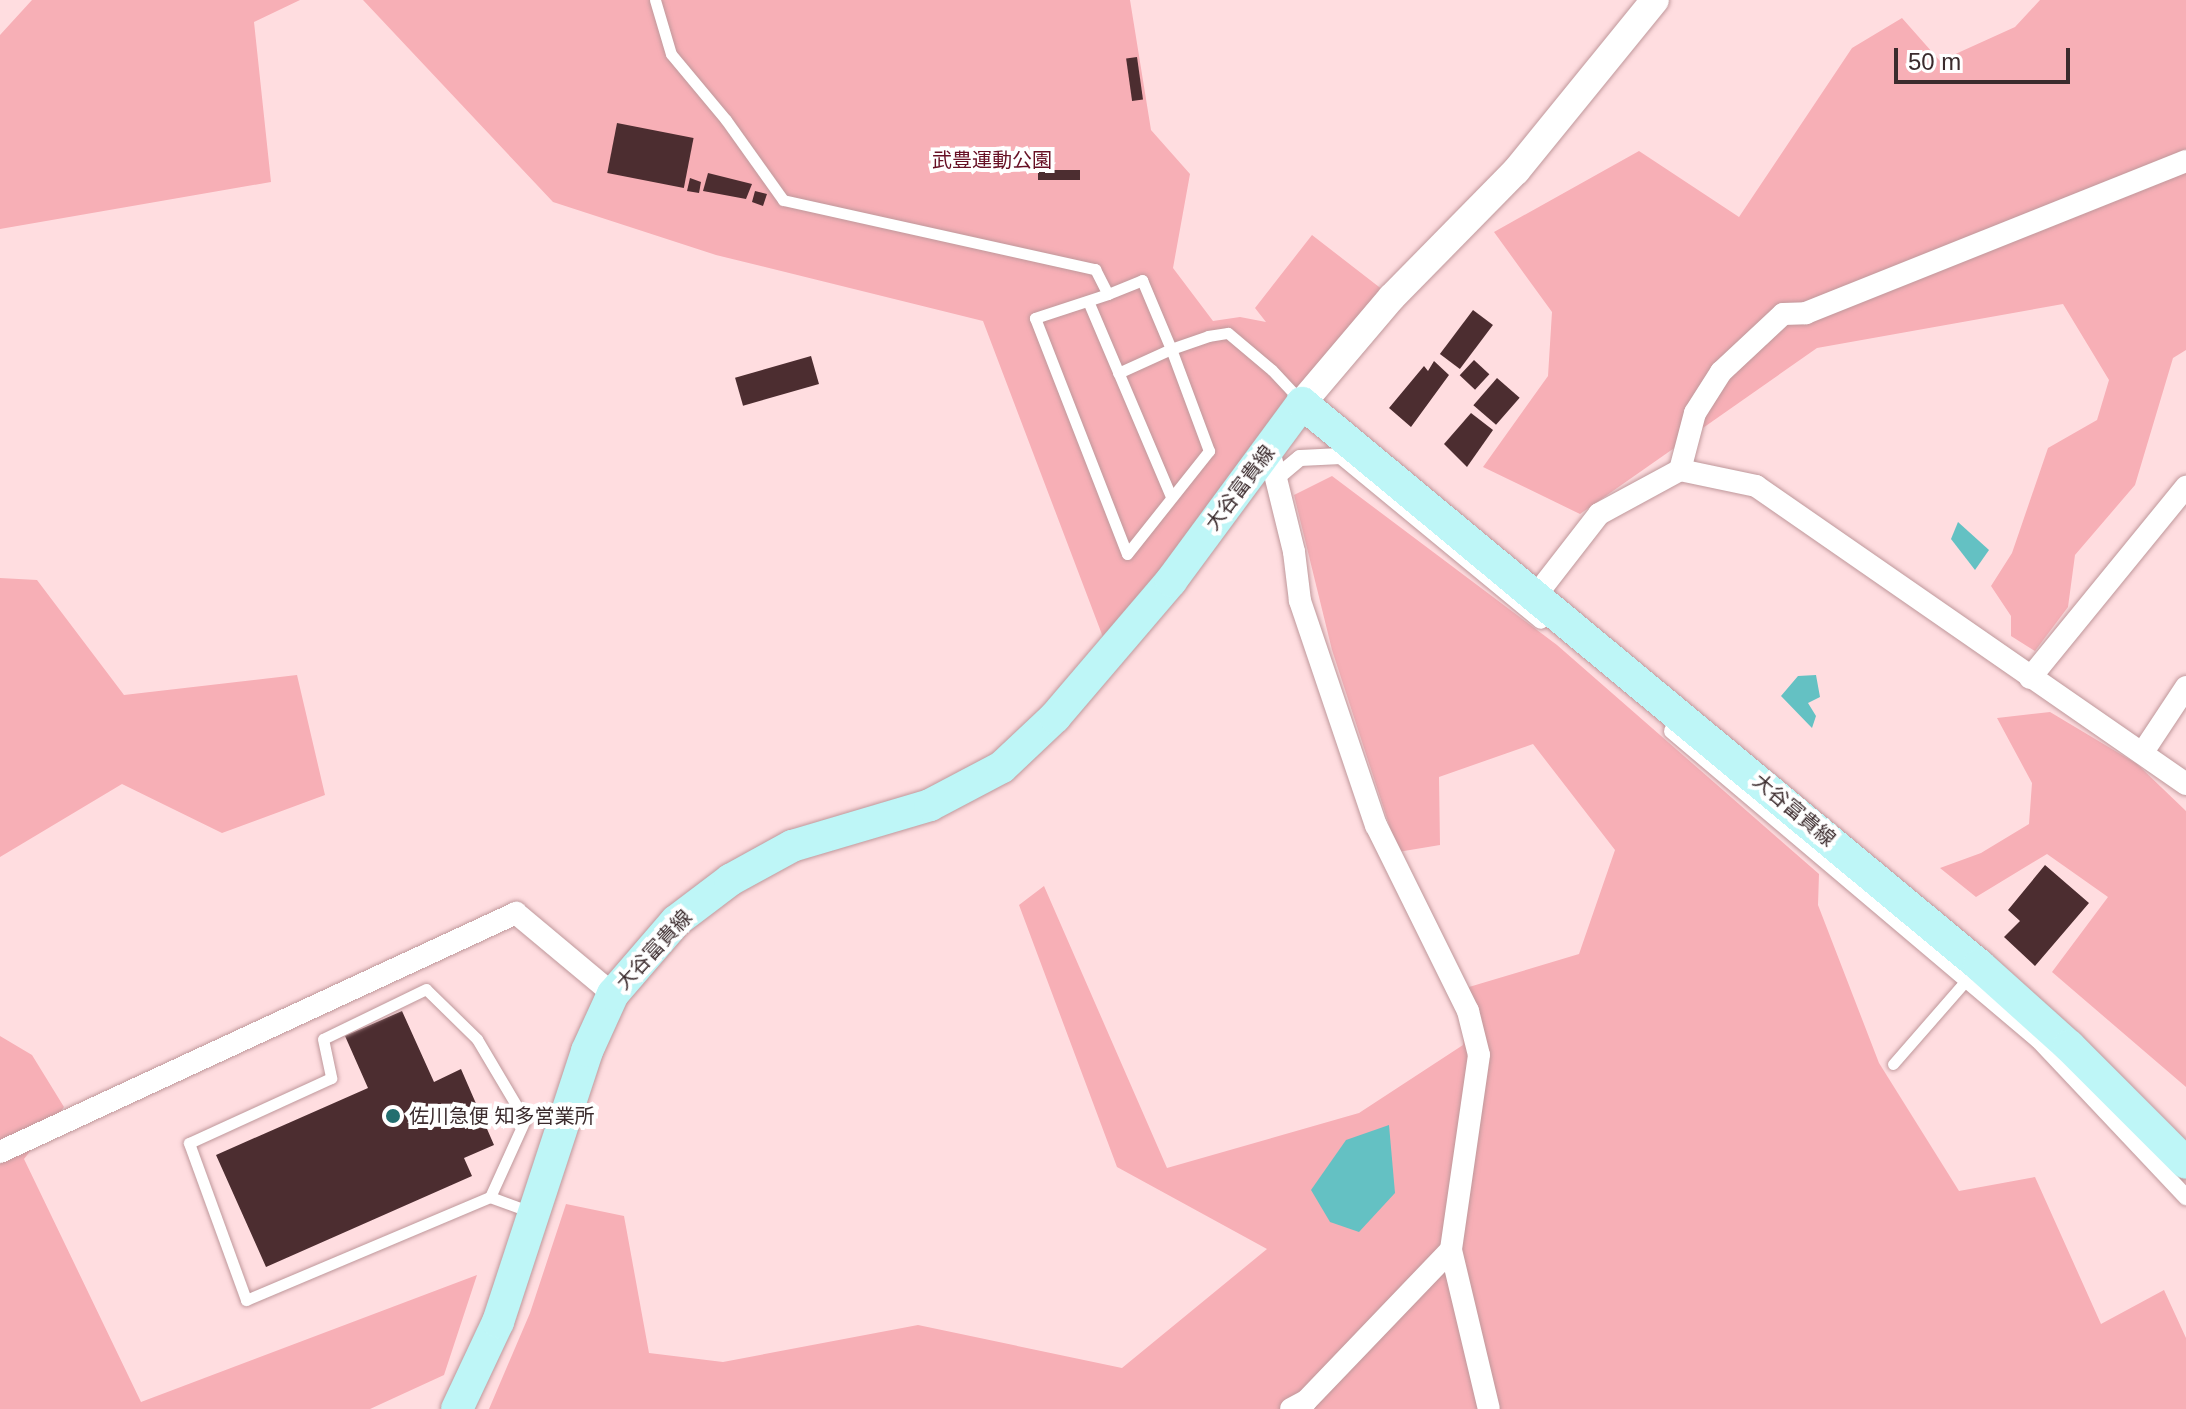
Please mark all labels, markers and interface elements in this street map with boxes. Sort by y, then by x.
scale bar [1898,32,2074,82]
text: 50 m [1908,48,1961,75]
park label: 武豊運動公園 [932,148,1052,172]
street label: 大谷富貴線 [1200,441,1280,535]
street label: 大谷富貴線 [1748,769,1840,851]
street label: 大谷富貴線 [611,905,697,995]
place label: 佐川急便 知多営業所 [409,1104,595,1128]
marker: 佐川急便 知多営業所 [384,1107,402,1125]

